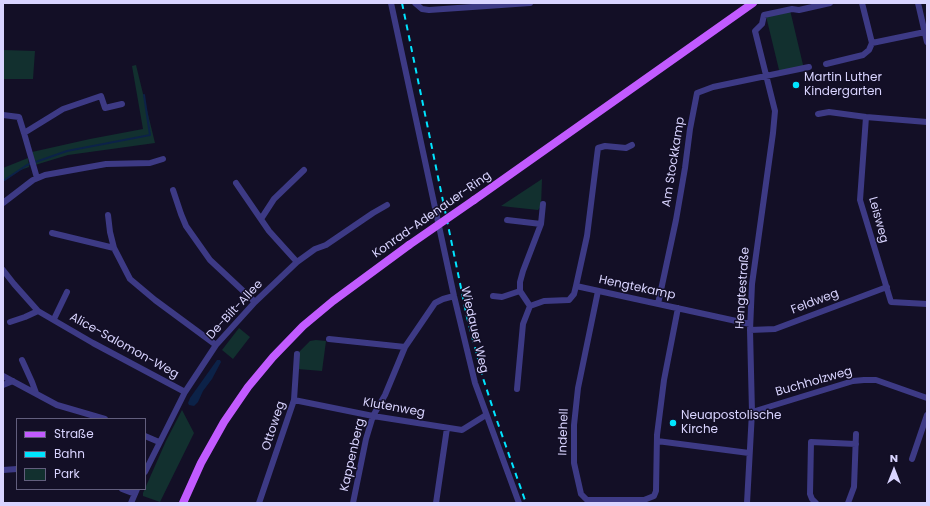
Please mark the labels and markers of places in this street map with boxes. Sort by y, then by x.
place label: Martin Luther Kindergarten [804,71,882,99]
marker: Martin Luther Kindergarten [791,80,801,90]
place label: Neuapostolische Kirche [681,409,781,437]
marker: Neuapostolische Kirche [668,418,678,428]

